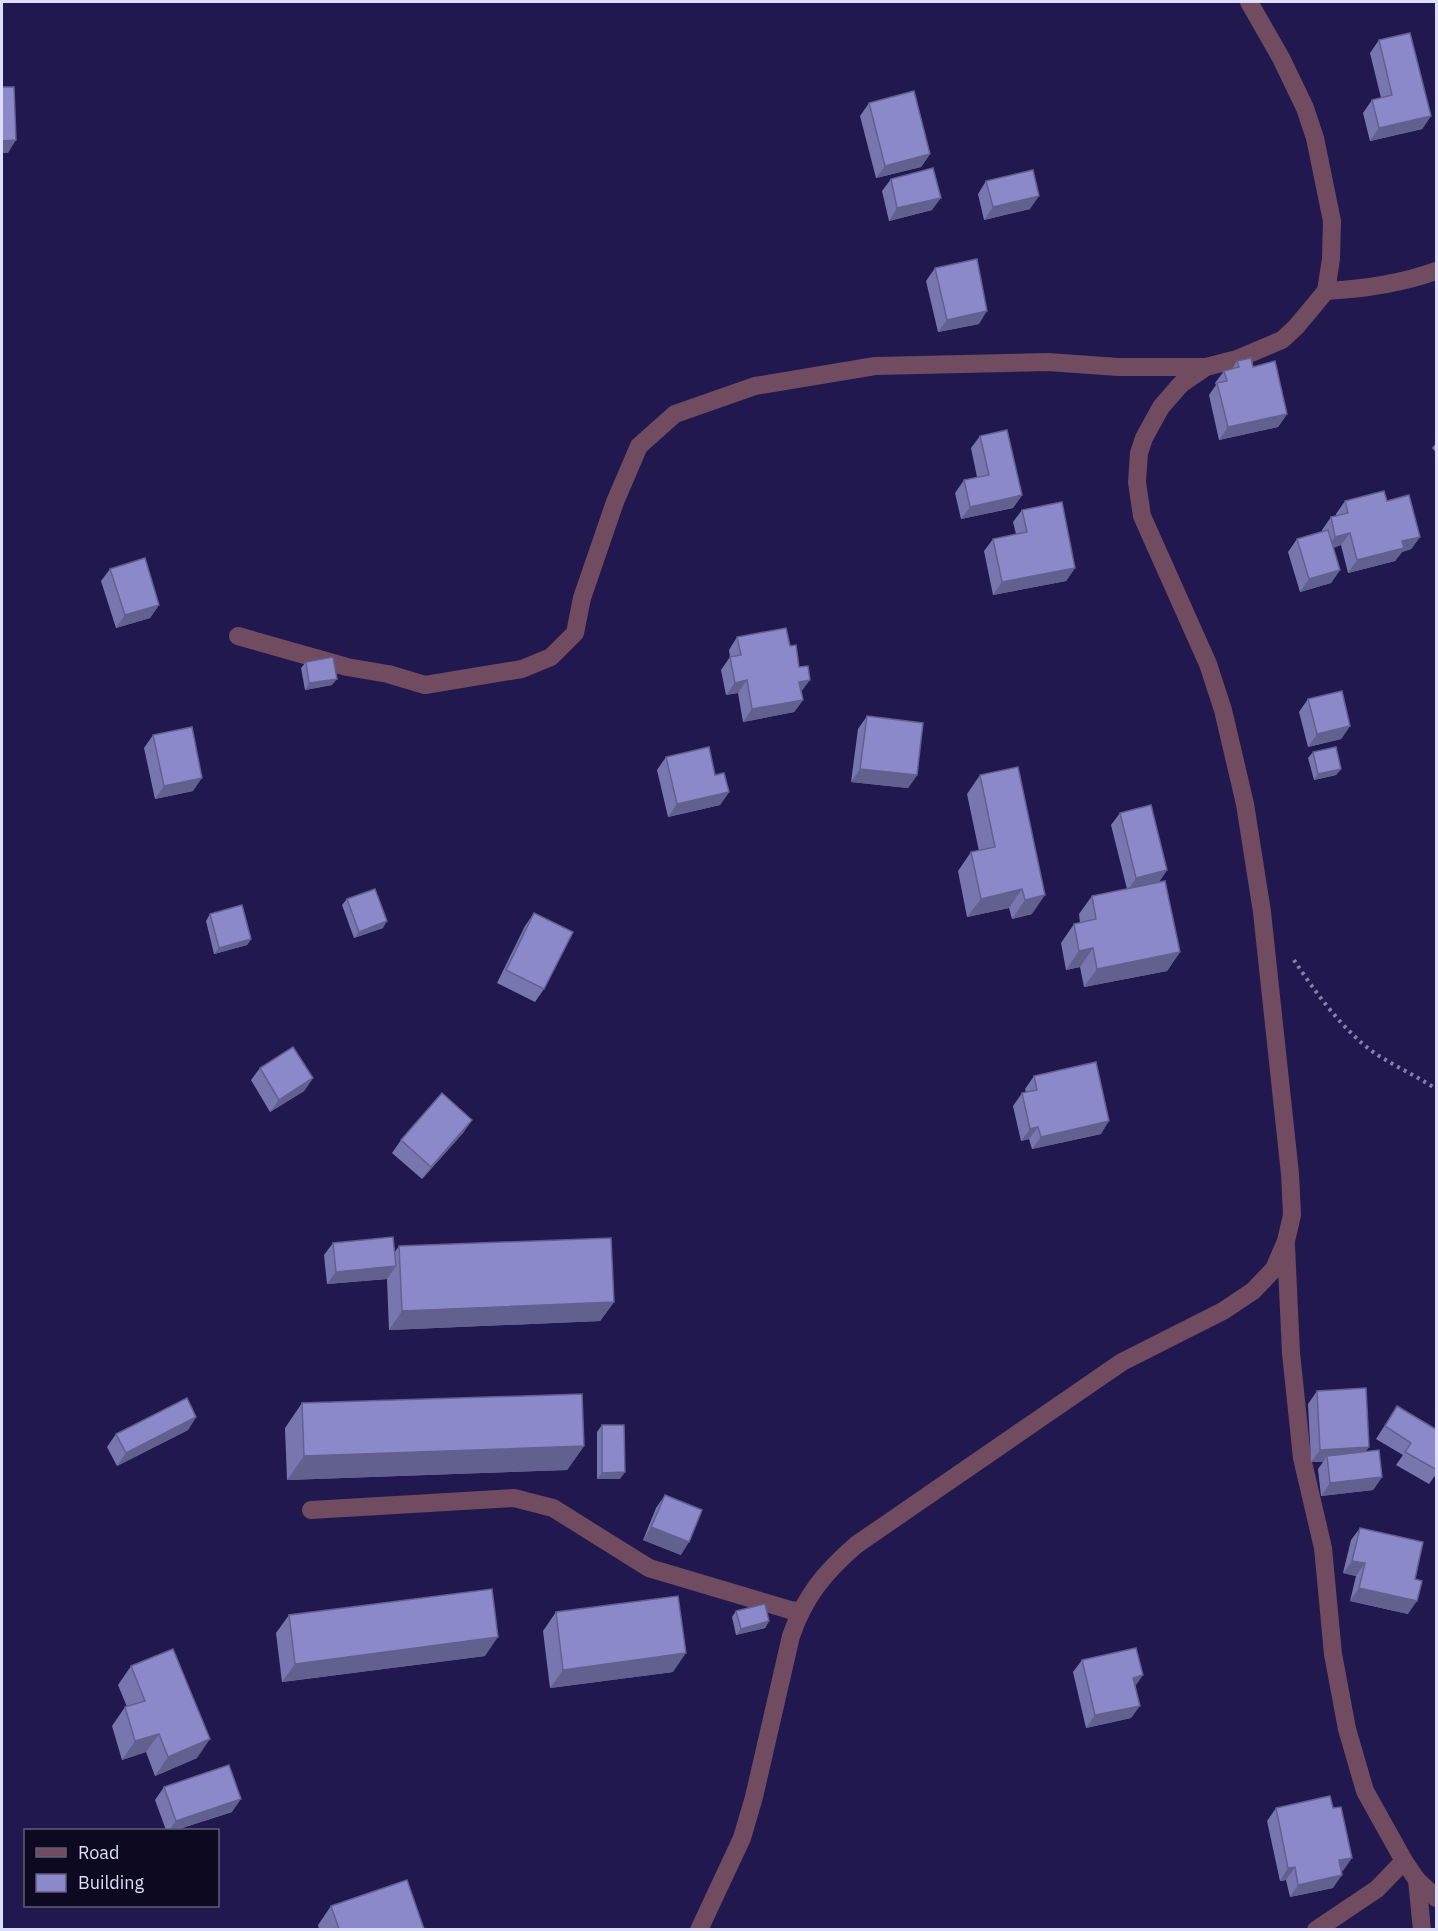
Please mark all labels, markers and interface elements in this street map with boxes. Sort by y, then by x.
legend [24,1829,219,1907]
text: Road [78,1841,119,1864]
text: Building [78,1871,145,1894]

